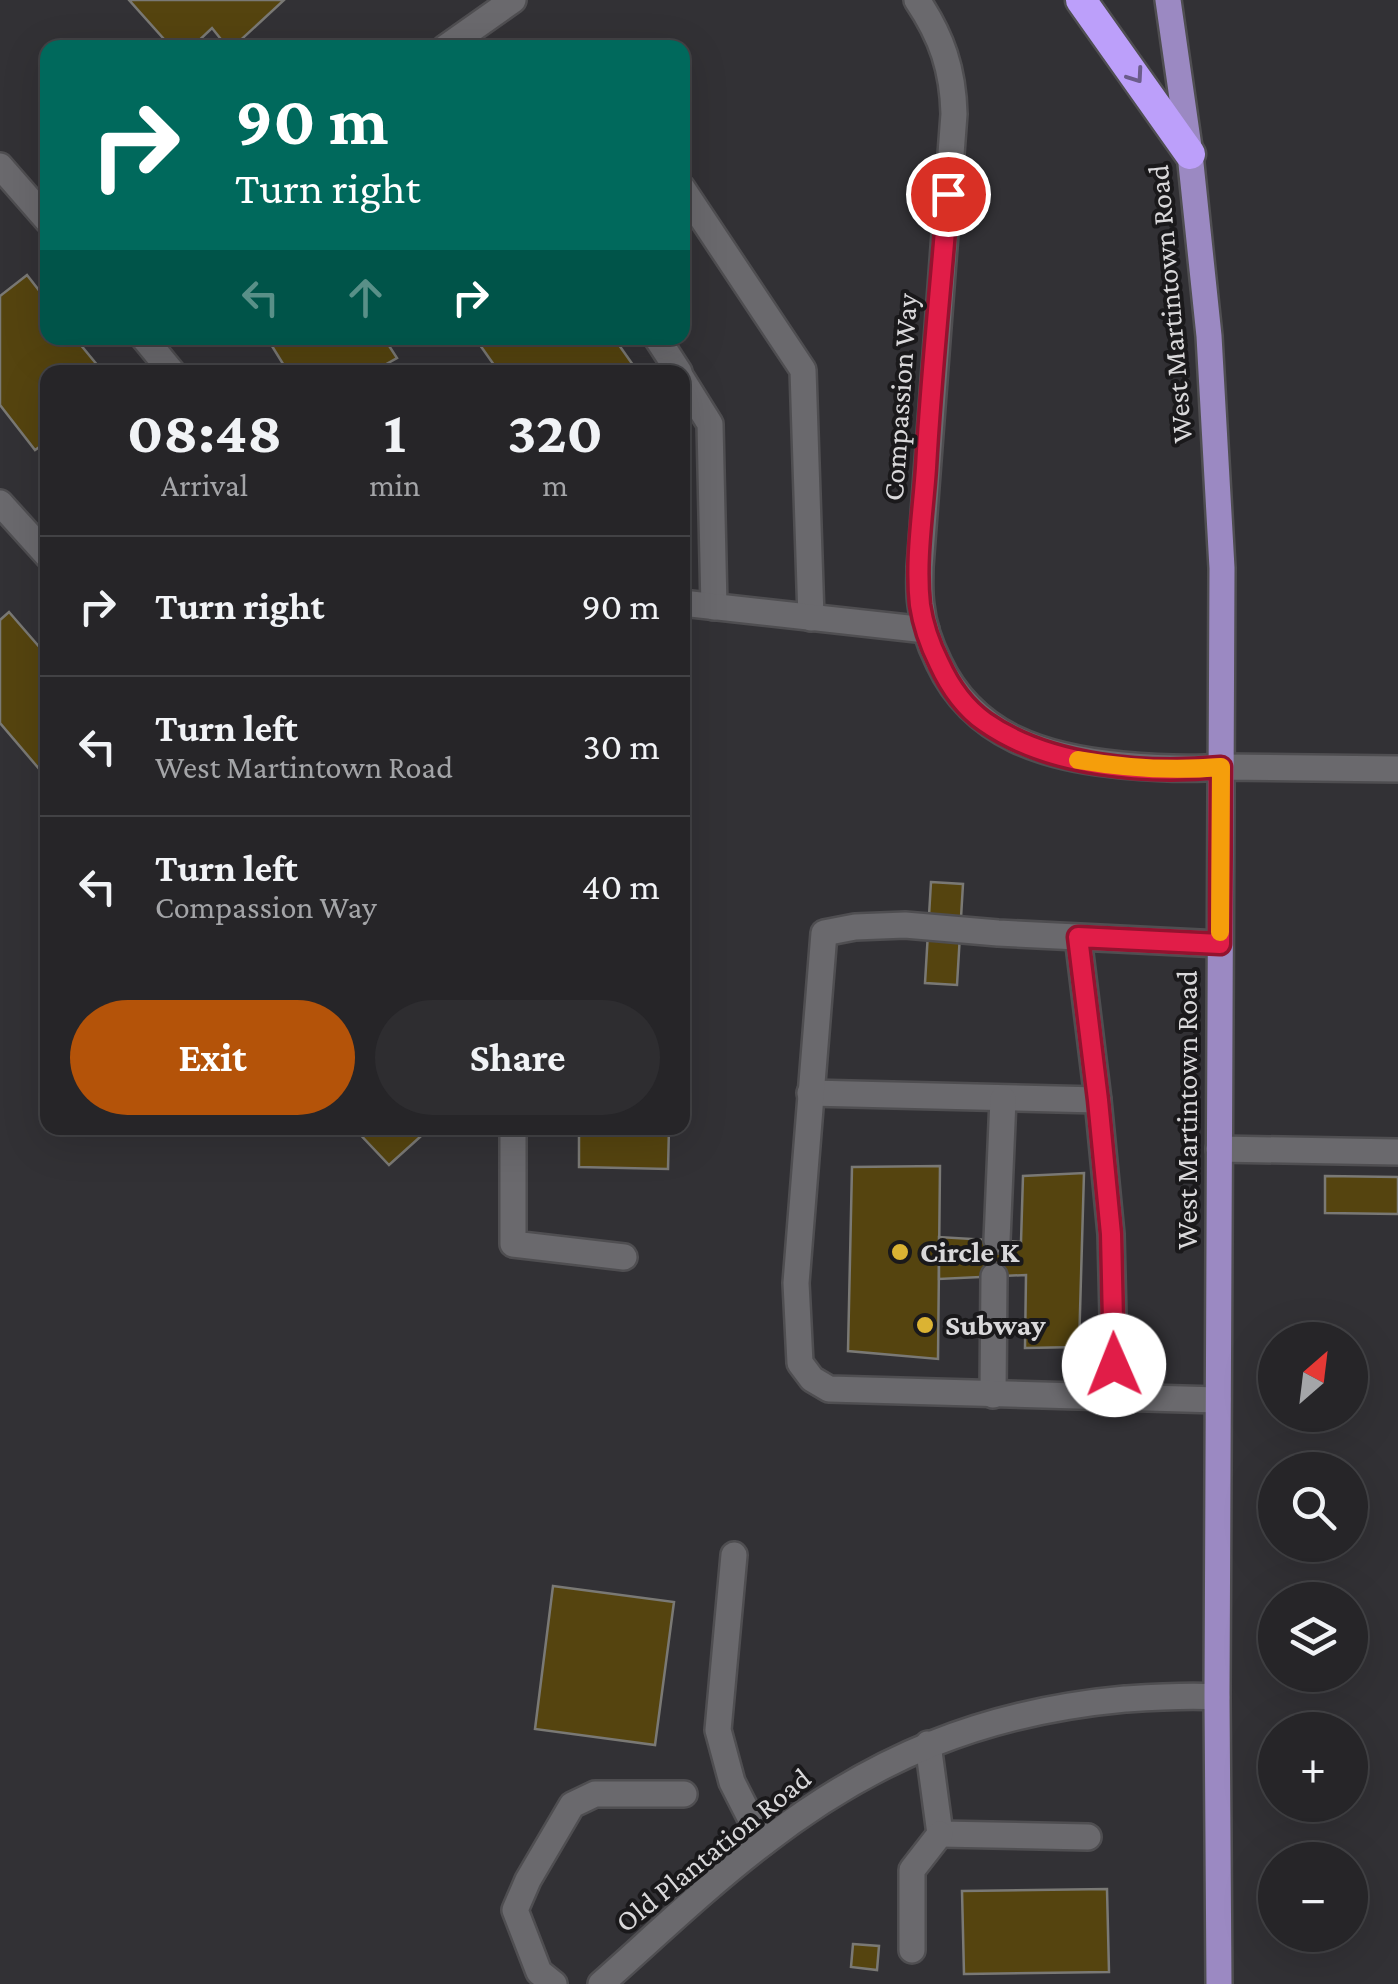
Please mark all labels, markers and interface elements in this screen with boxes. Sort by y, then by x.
one-way arrow [1124,65,1142,84]
icon: right [70,80,200,210]
text: 90 m [235,81,388,159]
pin [906,152,991,237]
text: Turn right [235,163,420,213]
street label: West Martintown Road [1141,163,1198,445]
icon: arrive [921,167,976,222]
icon: left [233,270,288,325]
icon: ahead [338,270,393,325]
icon: right [443,270,498,325]
street label: Compassion Way [876,292,924,502]
text: 08:48 [127,398,282,465]
text: 1 [384,398,406,465]
text: 320 [507,398,603,465]
text: Arrival [161,467,248,503]
text: min [369,467,420,503]
text: m [542,467,568,503]
icon: right [70,579,125,634]
text: Turn right [155,585,324,627]
text: 90 m [582,585,660,627]
text: Turn left [155,707,298,749]
icon: left [70,719,125,774]
text: 30 m [583,725,660,767]
text: West Martintown Road [155,749,453,785]
text: Turn left [155,847,298,889]
icon: left [70,859,125,914]
text: 40 m [581,865,660,907]
text: Compassion Way [155,889,377,925]
street label: West Martintown Road [1170,970,1203,1250]
button: Exit [70,1000,355,1115]
button: Share [375,1000,660,1115]
place label: Circle K [920,1235,1020,1268]
marker: Circle K [889,1241,911,1263]
place label: Subway [945,1308,1046,1341]
position arrow [1062,1313,1166,1417]
marker: Subway [914,1314,936,1336]
north arrow [1258,1322,1368,1432]
map controls [1258,1322,1368,1952]
button: search [1258,1452,1368,1562]
button: layers [1258,1582,1368,1692]
button: + [1258,1712,1368,1822]
street label: Old Plantation Road [609,1761,817,1938]
button: − [1258,1842,1368,1952]

